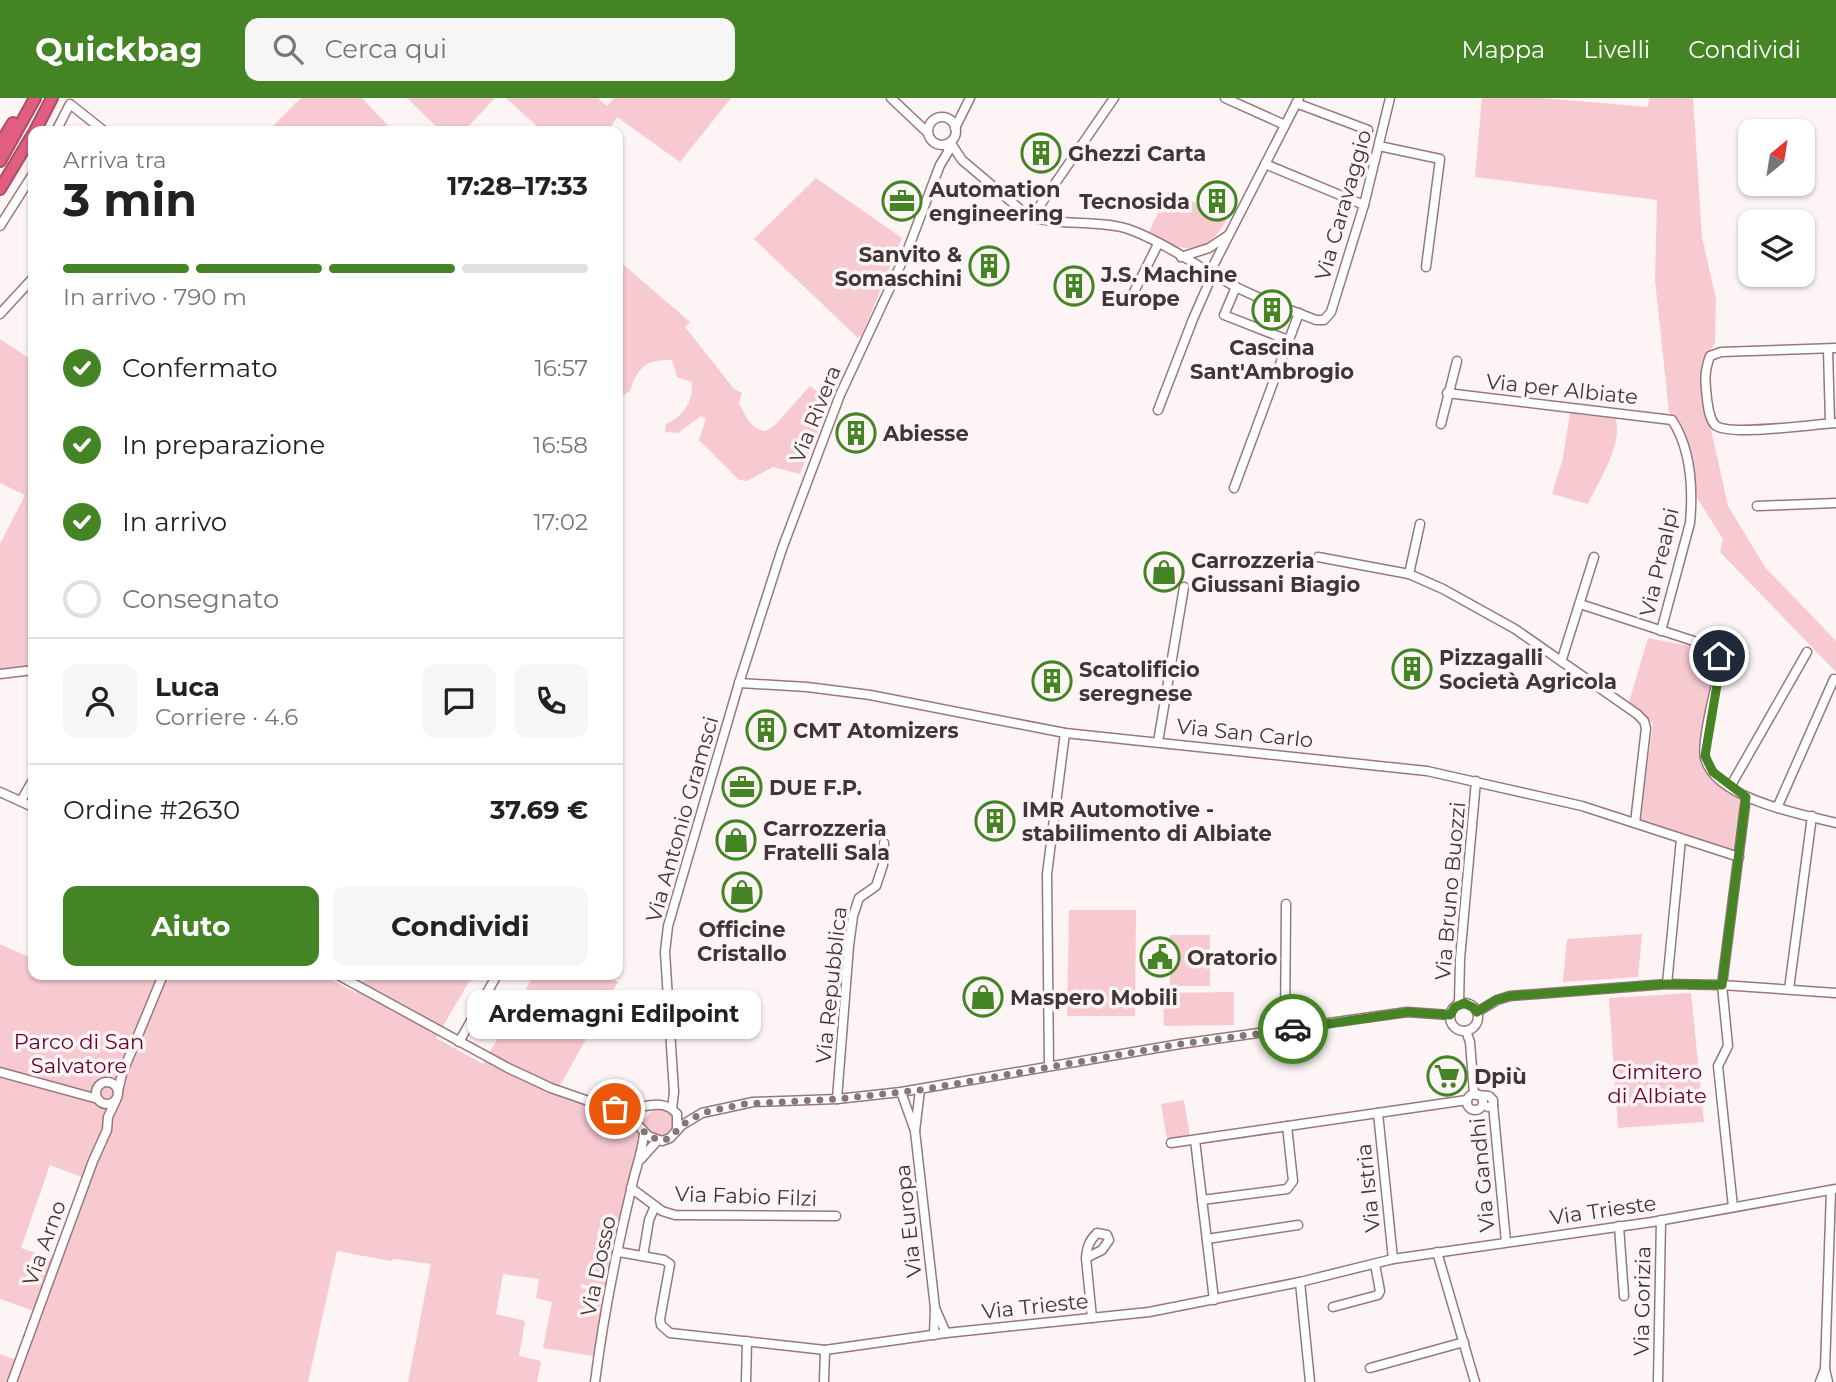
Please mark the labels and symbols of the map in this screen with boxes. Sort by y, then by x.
north arrow [1738,119,1815,196]
street label: Via Caravaggio [1310,127,1376,283]
building icon: Ghezzi Carta [1020,132,1062,174]
place label: Ghezzi Carta [1068,141,1206,166]
place label: Automation engineering [928,177,1064,226]
office icon: Automation engineering [881,180,923,222]
building icon: Tecnosida [1196,180,1238,222]
place label: Tecnosida [1079,189,1190,214]
place label: Sanvito & Somaschini [835,242,962,291]
building icon: Sanvito & Somaschini [968,245,1010,287]
place label: J.S. Machine Europe [1100,262,1237,311]
building icon: J.S. Machine Europe [1053,265,1095,307]
building icon: Cascina Sant'Ambrogio [1251,289,1293,331]
place label: Cascina Sant'Ambrogio [1190,335,1354,384]
street label: Via Rivera [784,362,846,466]
street label: Via per Albiate [1485,369,1639,409]
building icon: Abiesse [835,412,877,454]
place label: Abiesse [882,421,969,446]
street label: Via Prealpi [1634,505,1684,619]
place label: Carrozzeria Giussani Biagio [1191,548,1360,597]
shop icon: Carrozzeria Giussani Biagio [1143,551,1185,593]
pin [1689,626,1749,686]
place label: Pizzagalli Società Agricola [1439,645,1617,694]
building icon: Pizzagalli Società Agricola [1391,648,1433,690]
place label: Scatolificio seregnese [1079,657,1200,706]
building icon: Scatolificio seregnese [1031,660,1073,702]
building icon: CMT Atomizers [745,709,787,751]
street label: Via Antonio Gramsci [641,713,723,925]
street label: Via San Carlo [1176,713,1314,753]
place label: CMT Atomizers [793,718,959,743]
office icon: DUE F.P. [721,766,763,808]
place label: DUE F.P. [769,775,862,800]
place label: IMR Automotive - stabilimento di Albiate [1022,797,1272,846]
building icon: IMR Automotive - stabilimento di Albiate [974,800,1016,842]
street label: Via Bruno Buozzi [1430,801,1470,981]
place label: Carrozzeria Fratelli Sala [763,816,890,865]
shop icon: Carrozzeria Fratelli Sala [715,819,757,861]
shop icon: Officine Cristallo [721,871,763,913]
street label: Via Repubblica [810,905,852,1065]
place label: Officine Cristallo [697,917,787,966]
public building icon: Oratorio [1139,936,1181,978]
place label: Oratorio [1187,945,1278,970]
shop icon: Maspero Mobili [962,976,1004,1018]
place label: Maspero Mobili [1010,985,1178,1010]
callout: Ardemagni Edilpoint [468,990,762,1039]
courier [1258,994,1328,1064]
park label: Parco di San Salvatore [14,1029,144,1078]
supermarket icon: Dpiù [1426,1055,1468,1097]
park label: Cimitero di Albiate [1607,1059,1707,1108]
place label: Dpiù [1474,1064,1527,1089]
pin [585,1079,645,1139]
street label: Via Gandhi [1465,1117,1499,1233]
street label: Via Istria [1351,1142,1385,1234]
street label: Via Europa [890,1163,926,1279]
street label: Via Fabio Filzi [674,1181,818,1211]
street label: Via Trieste [1548,1190,1658,1230]
street label: Via Arno [17,1197,71,1289]
street label: Via Dosso [575,1214,621,1318]
street label: Via Gorizia [1629,1246,1655,1356]
street label: Via Trieste [980,1288,1090,1324]

